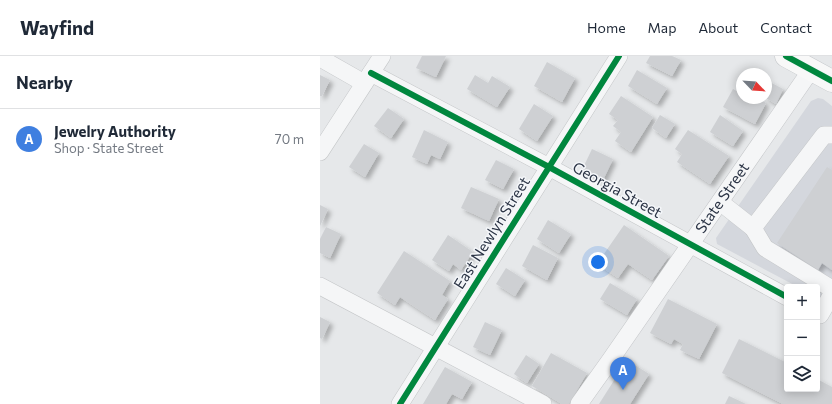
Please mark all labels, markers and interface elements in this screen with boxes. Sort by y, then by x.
text: Wayfind [20,16,94,39]
text: Home [587,19,626,36]
text: Map [648,19,676,36]
text: About [698,19,738,36]
text: Contact [760,19,812,36]
north arrow [736,68,772,104]
text: Nearby [16,72,73,93]
text: Jewelry Authority [54,122,176,140]
text: A [24,131,34,147]
text: 70 m [275,131,304,147]
text: Shop · State Street [54,140,164,156]
street label: Georgia Street [570,157,665,221]
street label: State Street [691,159,752,236]
street label: East Newlyn Street [449,173,533,292]
your location [588,252,608,272]
map controls [784,284,820,392]
button: + [784,284,820,320]
button: − [784,320,820,356]
button: layers [784,356,820,392]
pin: A [610,357,636,390]

